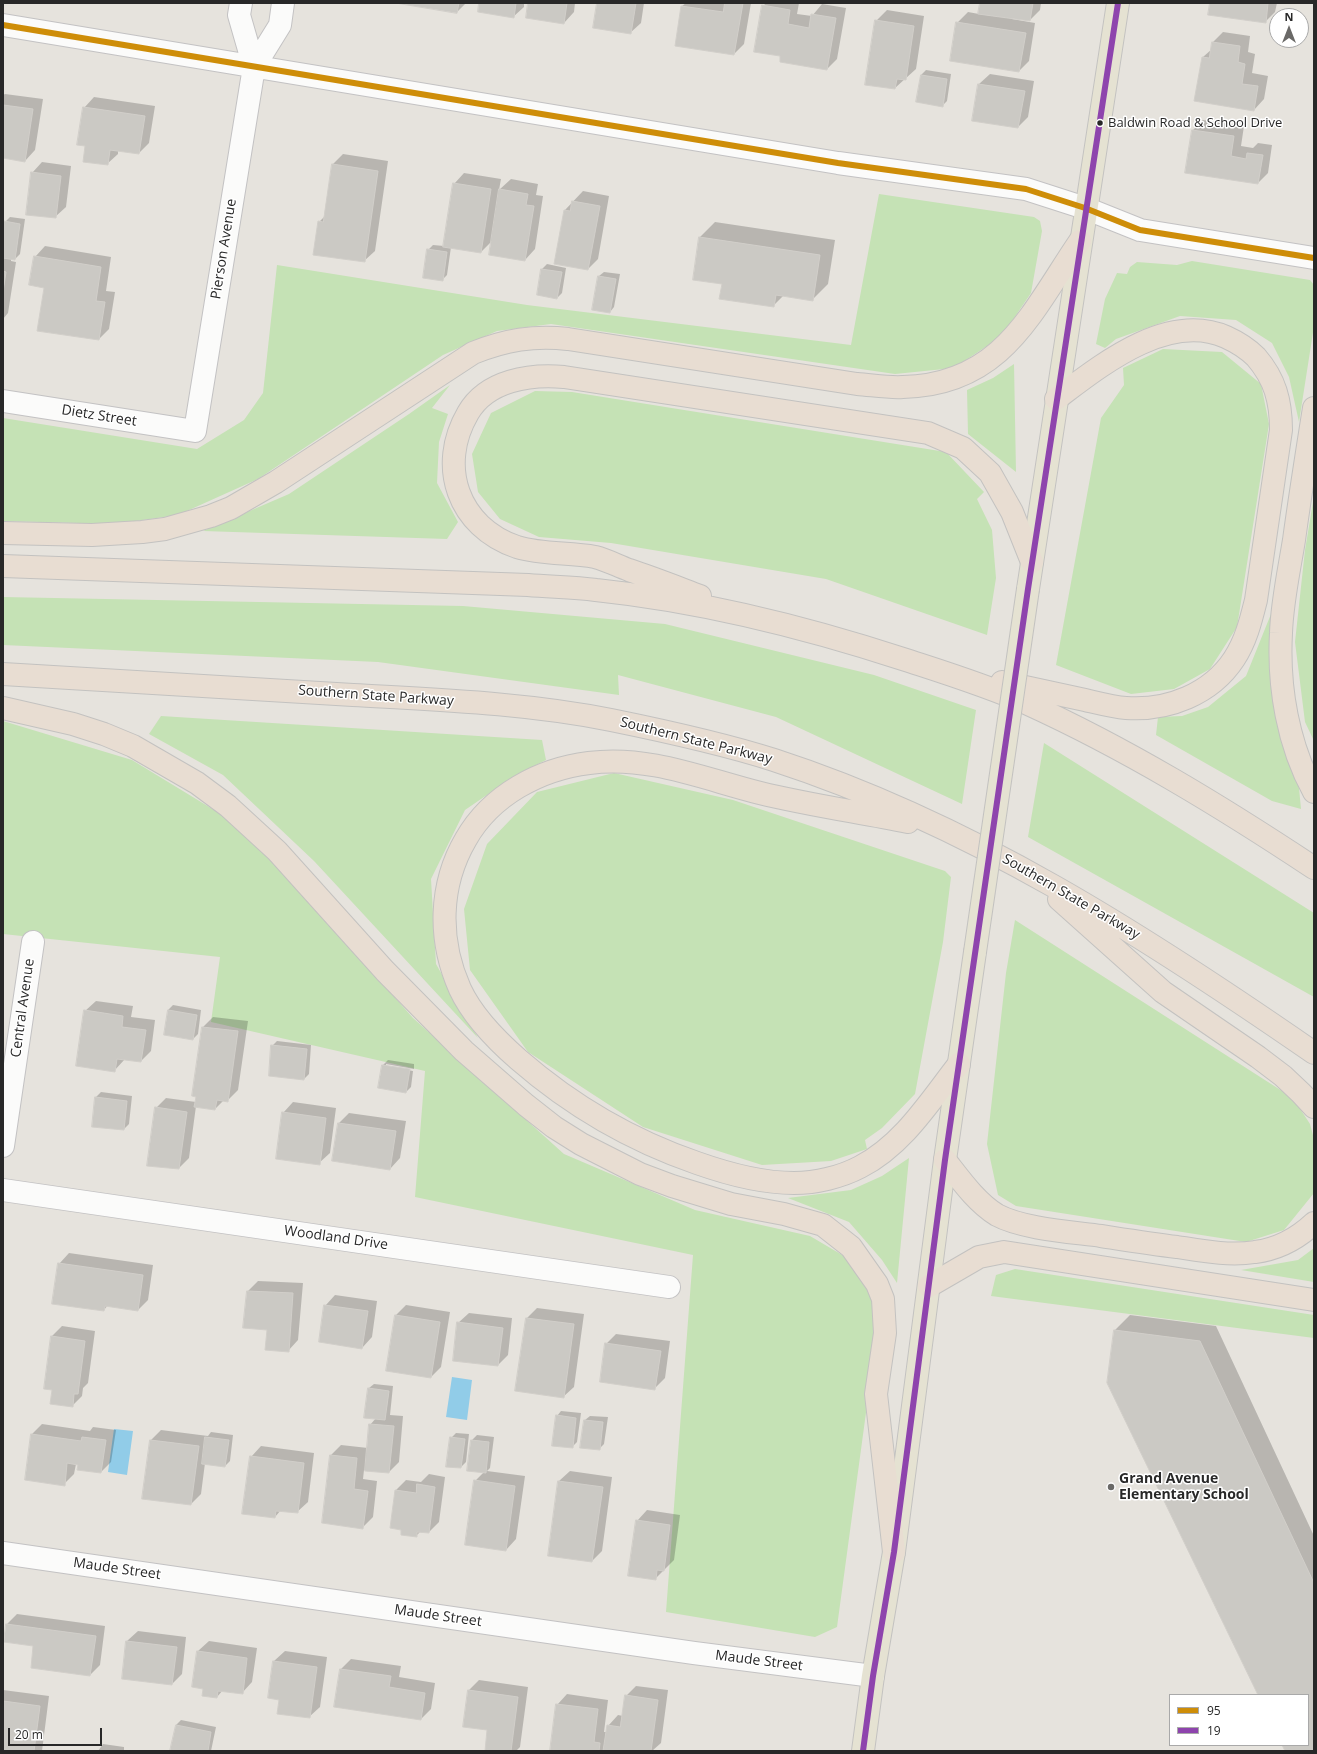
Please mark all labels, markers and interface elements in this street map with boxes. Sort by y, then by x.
north arrow [1269,8,1309,48]
text: N [1285,9,1293,24]
place label: Baldwin Road & School Drive [1108,115,1282,131]
marker: Baldwin Road & School Drive [1095,118,1105,128]
street label: Pierson Avenue [208,198,240,300]
street label: Dietz Street [60,402,138,430]
street label: Southern State Parkway [298,682,454,710]
street label: Southern State Parkway [618,714,774,768]
street label: Southern State Parkway [999,851,1143,943]
street label: Central Avenue [8,957,38,1059]
street label: Woodland Drive [283,1222,389,1254]
place label: Grand Avenue Elementary School [1119,1471,1249,1504]
marker: Grand Avenue Elementary School [1106,1482,1116,1492]
street label: Maude Street [72,1555,162,1583]
street label: Maude Street [393,1602,483,1630]
street label: Maude Street [714,1647,804,1675]
legend [1169,1694,1309,1746]
text: 95 [1207,1702,1221,1719]
scale bar [10,1720,104,1746]
text: 19 [1207,1722,1221,1739]
text: 20 m [15,1726,43,1743]

